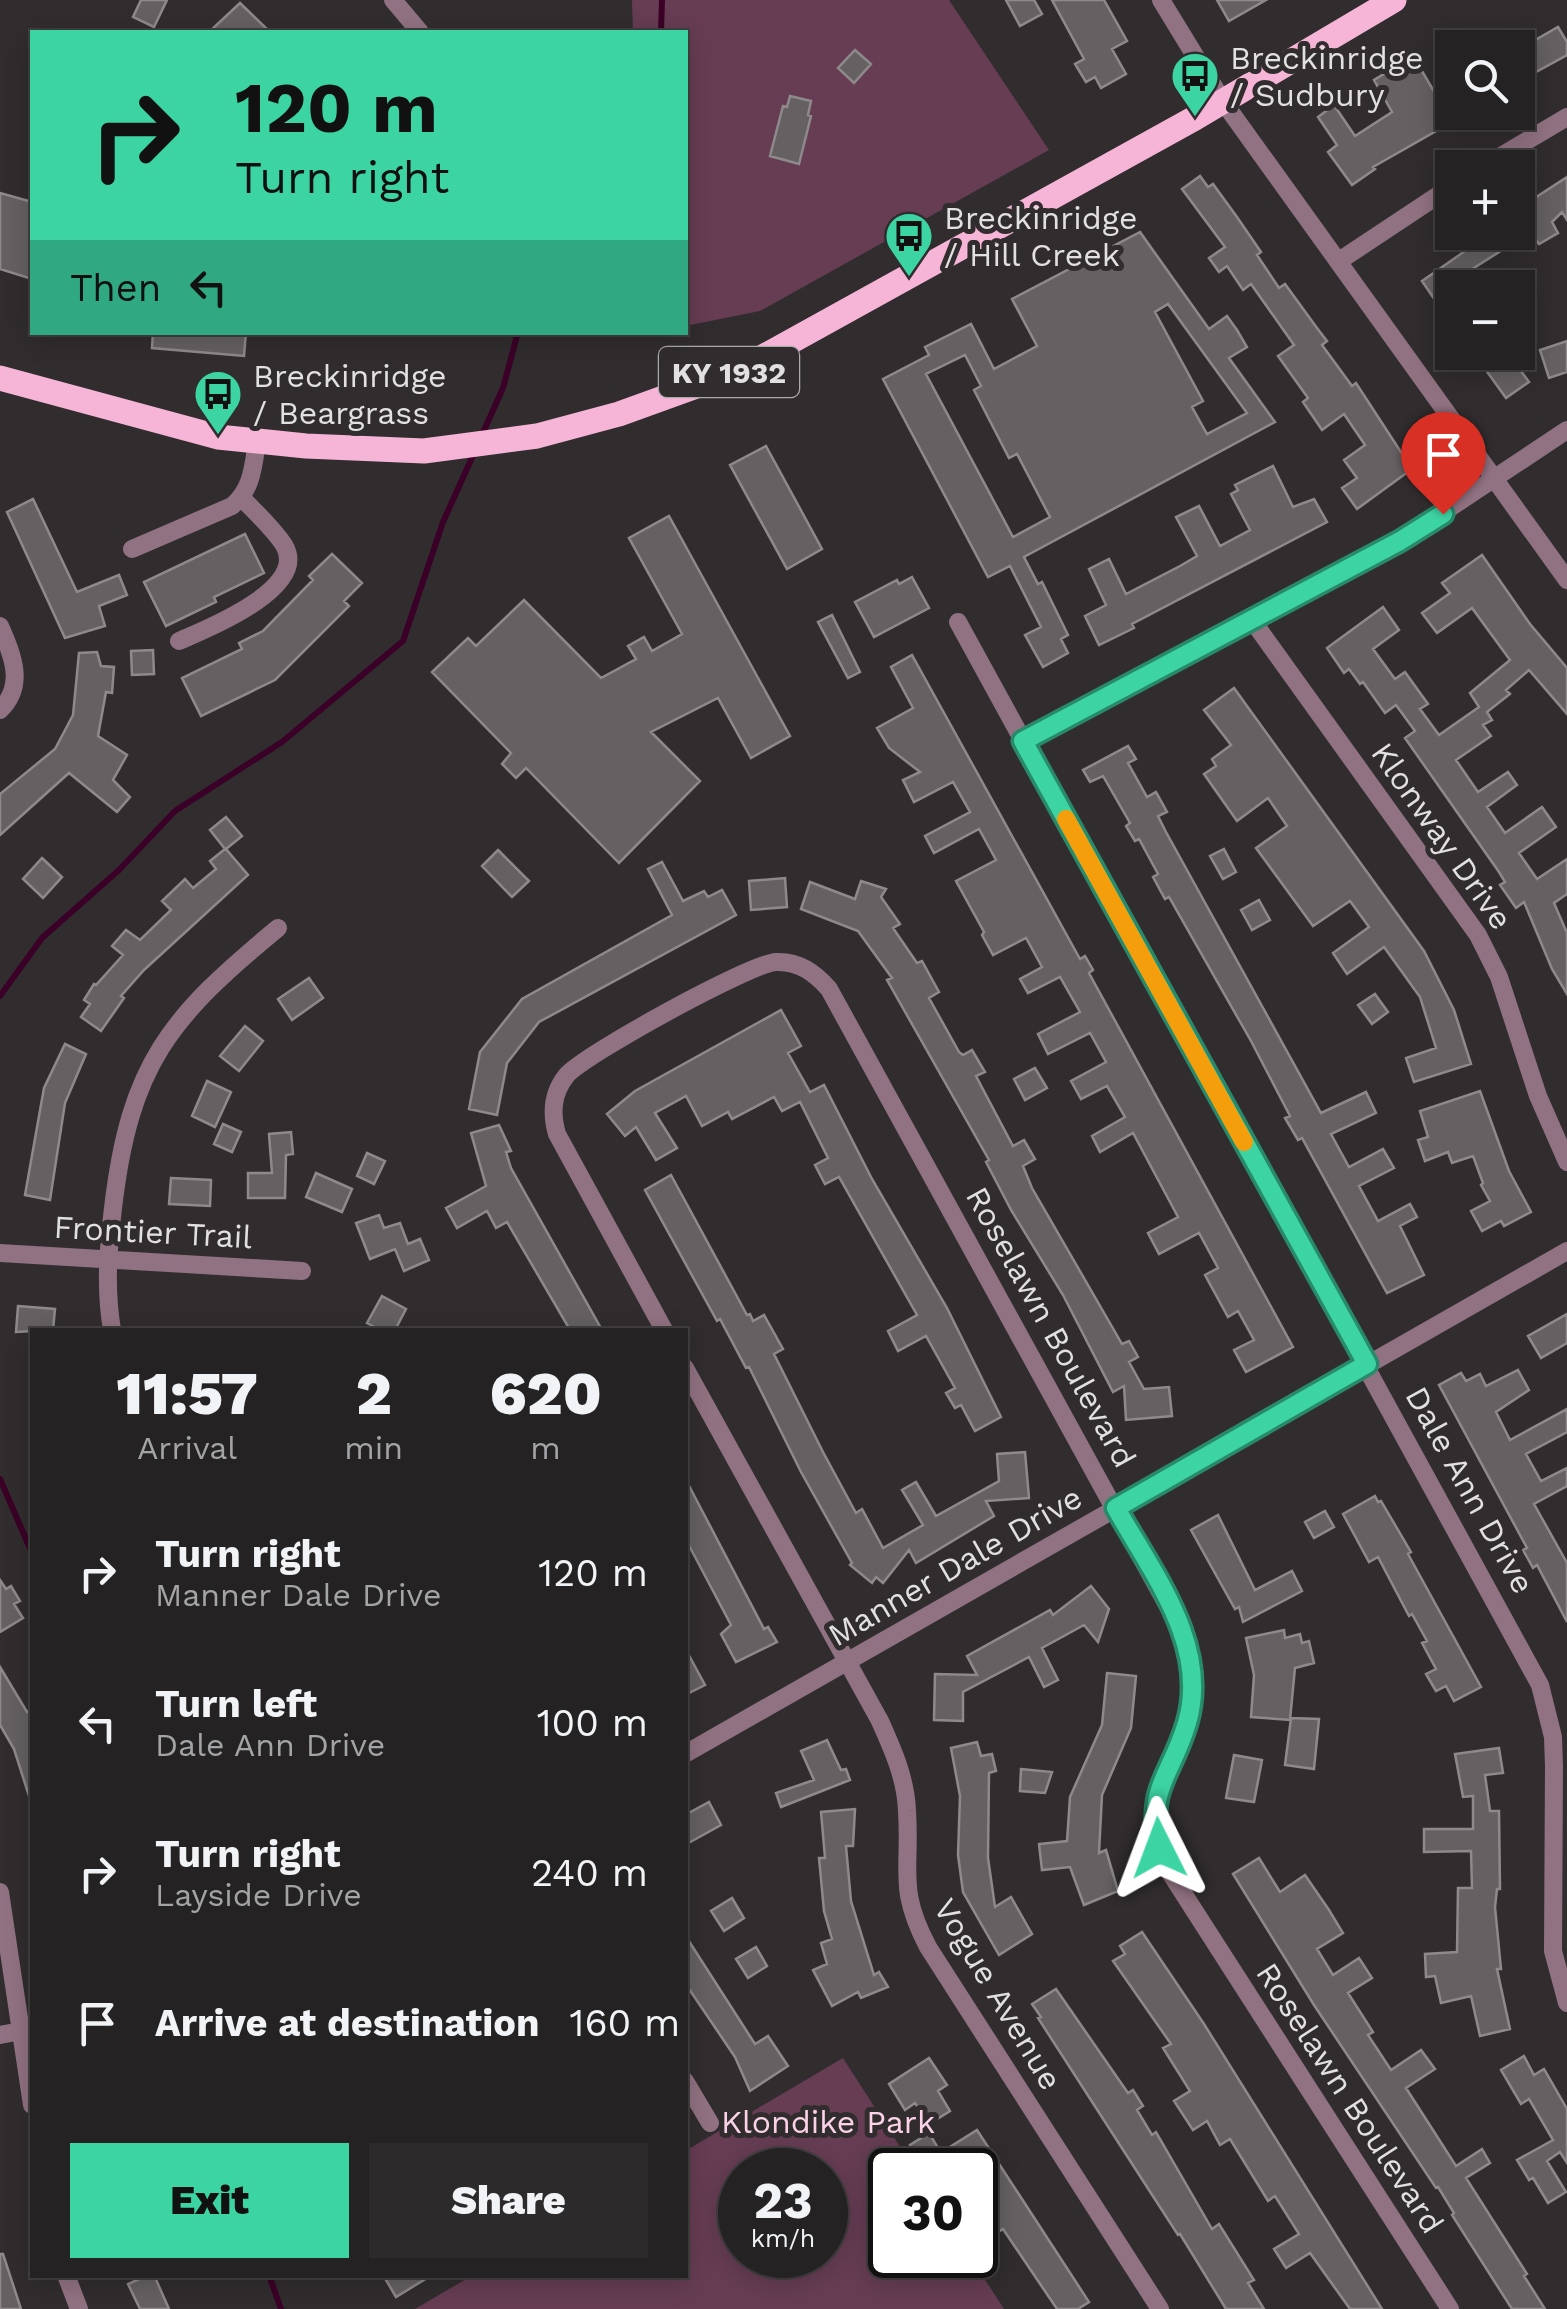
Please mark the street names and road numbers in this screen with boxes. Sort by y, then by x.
road number: KY 1932 [659,347,799,397]
street label: Klonway Drive [1364,735,1520,937]
street label: Roselawn Boulevard [958,1180,1144,1474]
street label: Frontier Trail [53,1208,253,1256]
street label: Dale Ann Drive [1398,1380,1542,1600]
street label: Manner Dale Drive [821,1478,1089,1654]
street label: Vogue Avenue [926,1891,1070,2097]
street label: Roselawn Boulevard [1248,1956,1452,2240]

